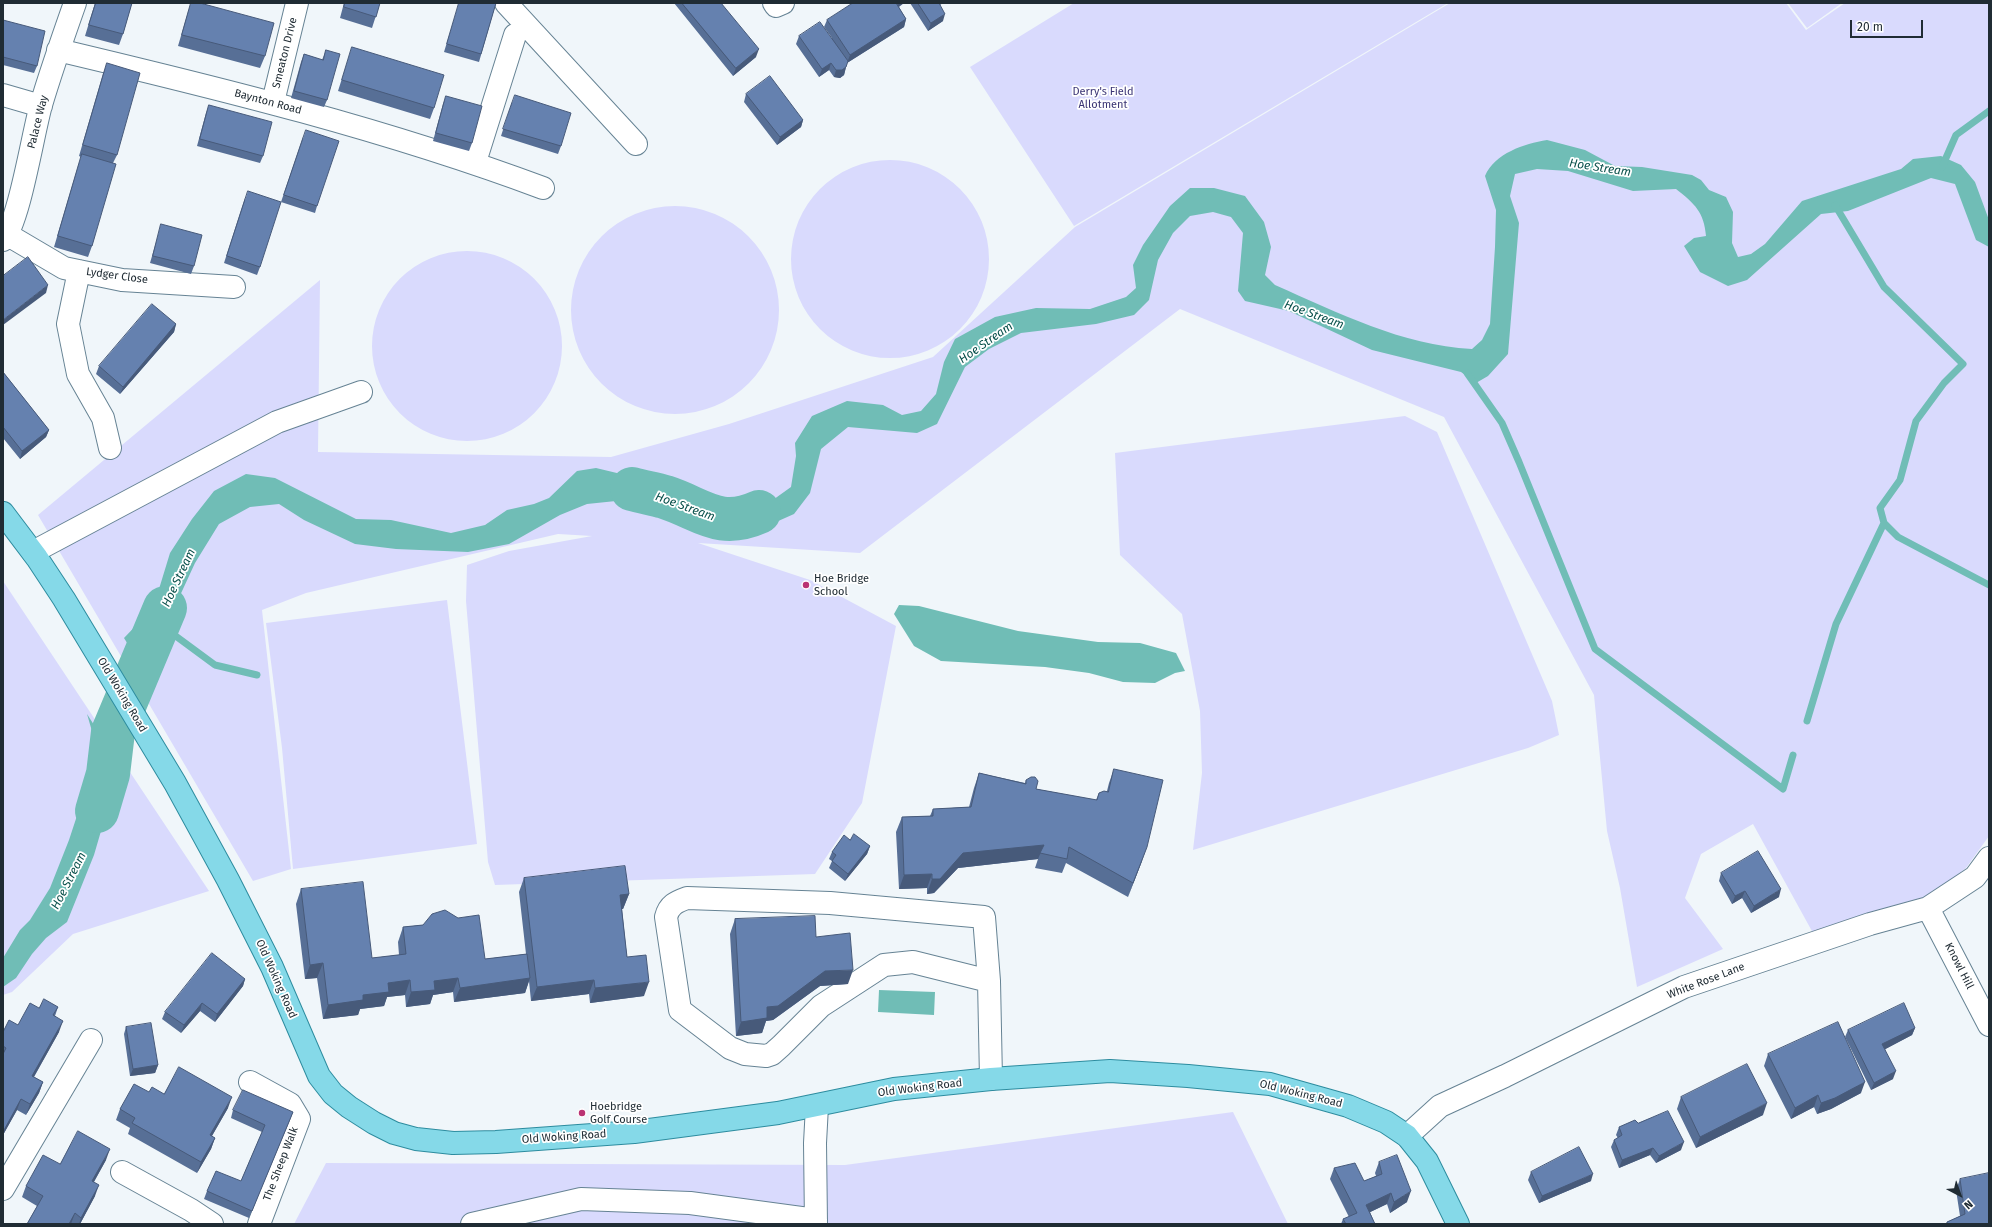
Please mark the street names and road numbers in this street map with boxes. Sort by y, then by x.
street label: Smeaton Drive [270,16,300,90]
street label: Baynton Road [233,87,303,117]
street label: Palace Way [25,94,51,150]
street label: Lydger Close [85,265,149,287]
street label: Old Woking Road [94,655,150,735]
street label: Old Woking Road [253,938,299,1020]
street label: Knowl Hill [1942,941,1976,991]
street label: White Rose Lane [1665,960,1747,1002]
street label: Old Woking Road [877,1076,963,1100]
street label: Old Woking Road [1258,1077,1344,1111]
street label: The Sheep Walk [261,1125,301,1203]
street label: Old Woking Road [521,1127,607,1147]

